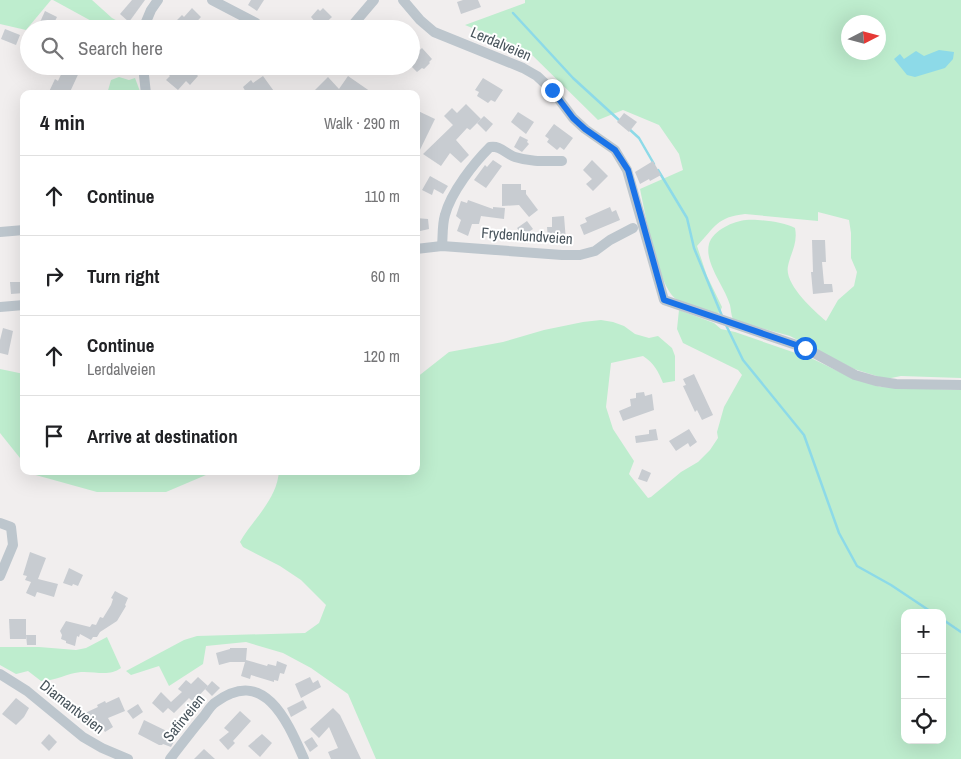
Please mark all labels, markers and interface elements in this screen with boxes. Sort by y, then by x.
north arrow [841,15,886,60]
search box [20,20,420,75]
street label: Lerdalveien [468,21,535,66]
icon: search [38,34,66,62]
text: Search here [78,35,163,61]
route end [541,79,564,102]
text: 4 min [40,108,85,137]
text: Walk · 290 m [324,112,400,134]
icon: ahead [40,182,68,210]
text: Continue [87,183,155,209]
text: 110 m [364,185,400,207]
street label: Frydenlundveien [481,222,573,249]
icon: right [40,262,68,290]
text: Turn right [87,263,159,289]
text: 60 m [371,265,400,287]
text: Continue [87,332,155,358]
route start [794,337,817,360]
icon: ahead [40,342,68,370]
text: 120 m [364,345,400,367]
text: Lerdalveien [87,358,156,380]
icon: arrive [40,422,68,450]
text: Arrive at destination [87,423,238,449]
map controls [901,609,946,744]
button: + [901,609,946,654]
button: − [901,654,946,699]
street label: Diamantveien [36,675,109,738]
street label: Safirveien [158,689,209,746]
button: locate [901,699,946,744]

